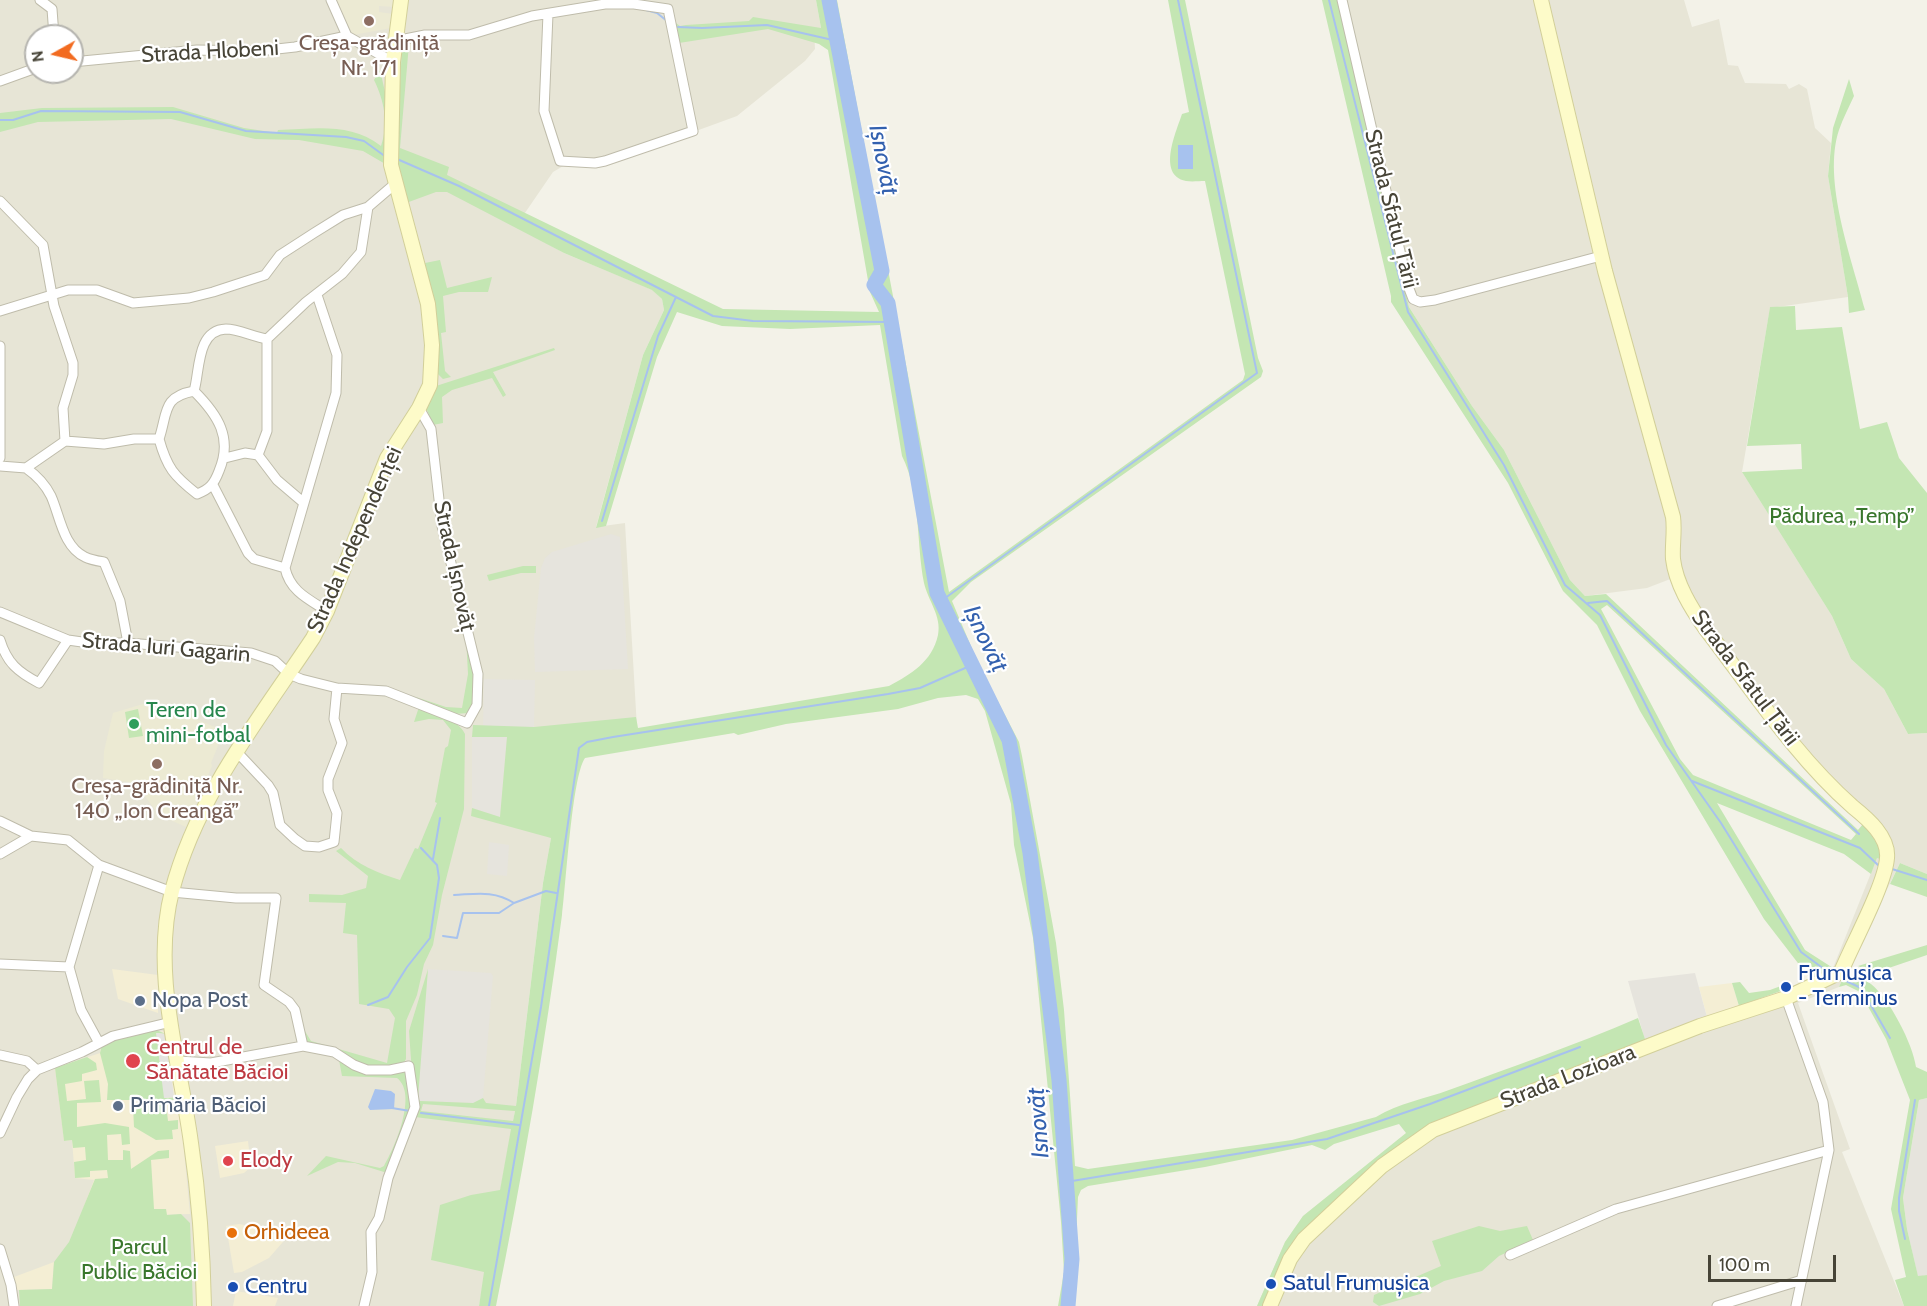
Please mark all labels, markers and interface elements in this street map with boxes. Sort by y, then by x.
marker: Creșa-grădiniță Nr. 171 [362,14,376,28]
north arrow [24,24,84,84]
place label: Creșa-grădiniță Nr. 171 [299,31,439,82]
street label: Strada Hlobeni [140,35,280,69]
text: N [27,49,48,63]
water label: Ișnovăț [862,123,904,197]
street label: Strada Sfatul Țării [1359,127,1423,291]
street label: Strada Independenței [302,443,408,637]
street label: Strada Ișnovăț [427,498,481,634]
park label: Pădurea „Temp” [1769,504,1915,530]
water label: Ișnovăț [957,601,1013,677]
street label: Strada Sfatul Țării [1685,605,1805,751]
street label: Strada Iuri Gagarin [81,627,251,669]
place label: Teren de mini-fotbal [146,698,250,750]
marker: Teren de mini-fotbal [127,717,141,731]
marker: Creșa-grădiniță Nr. 140 „Ion Creangă” [150,757,164,771]
place label: Creșa-grădiniță Nr. 140 „Ion Creangă” [71,774,243,825]
place label: Frumușica - Terminus [1798,961,1897,1012]
marker: Frumușica - Terminus [1779,980,1793,994]
place label: Nopa Post [152,988,248,1014]
marker: Nopa Post [133,994,147,1008]
place label: Centrul de Sănătate Băcioi [146,1035,288,1086]
street label: Strada Lozioara [1497,1039,1639,1115]
marker: Centrul de Sănătate Băcioi [124,1052,142,1070]
water label: Ișnovăț [1022,1087,1056,1159]
place label: Primăria Băcioi [130,1093,266,1119]
marker: Primăria Băcioi [111,1099,125,1113]
place label: Elody [240,1148,293,1174]
marker: Elody [221,1154,235,1168]
place label: Orhideea [244,1220,330,1246]
marker: Orhideea [225,1226,239,1240]
park label: Parcul Public Băcioi [81,1235,197,1286]
scale bar [1711,1243,1838,1281]
text: 100 m [1719,1254,1770,1276]
place label: Satul Frumușica [1283,1271,1429,1297]
place label: Centru [245,1274,308,1300]
marker: Satul Frumușica [1264,1277,1278,1291]
marker: Centru [226,1280,240,1294]

